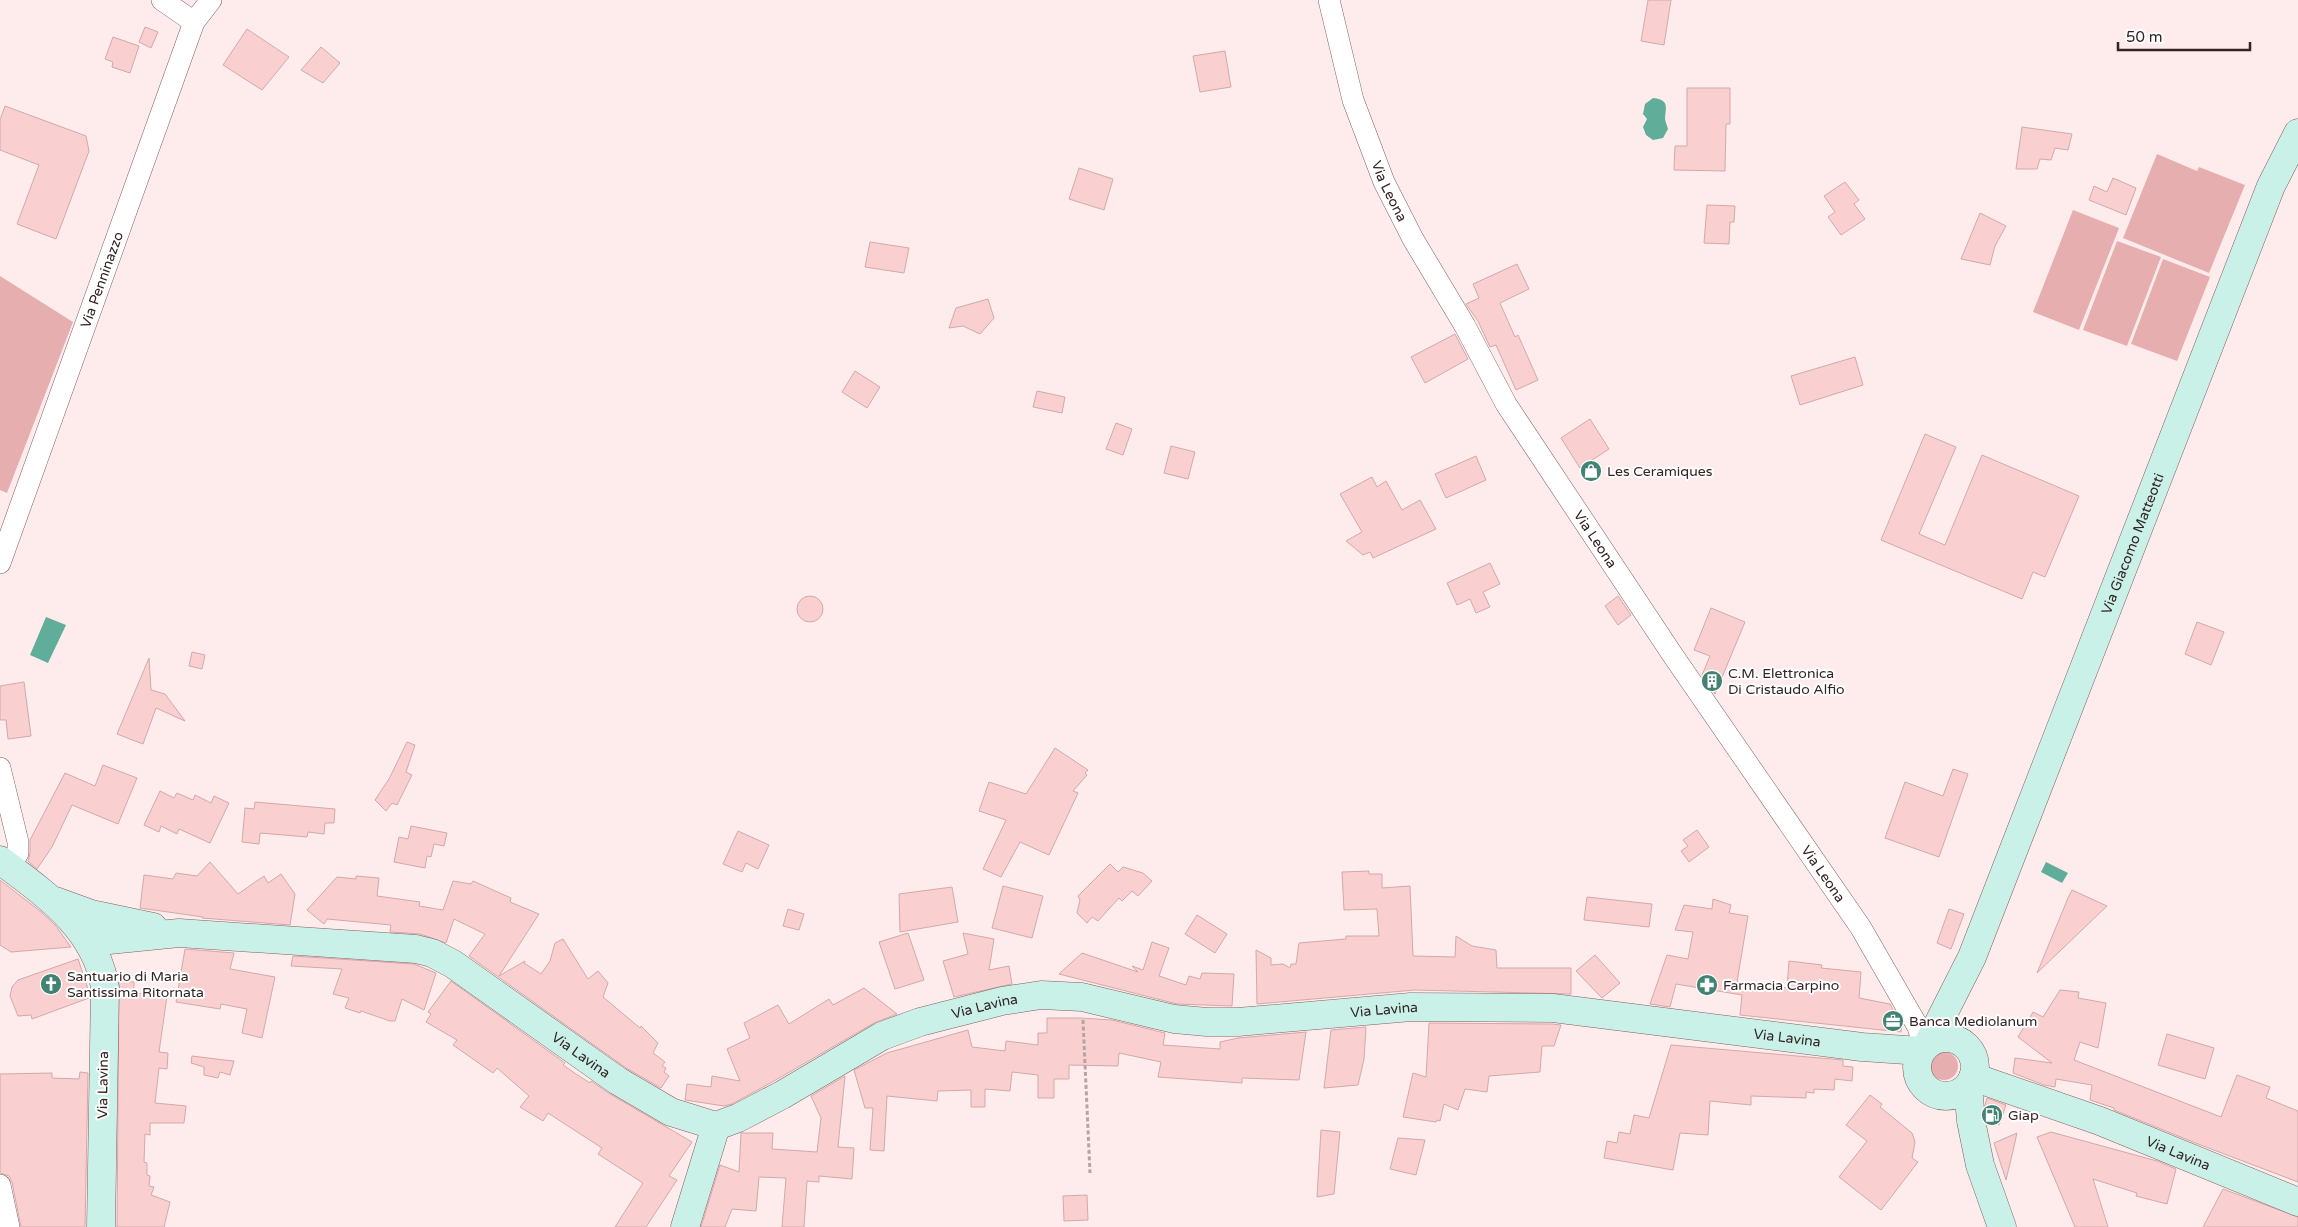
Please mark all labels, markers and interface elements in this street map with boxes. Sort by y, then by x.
scale bar [2118,20,2250,52]
text: 50 m [2126,28,2163,46]
street label: Via Leona [1368,158,1411,224]
street label: Via Penninazzo [77,229,127,330]
shop icon: Les Ceramiques [1579,459,1603,483]
place label: Les Ceramiques [1607,463,1713,480]
street label: Via Giacomo Matteotti [2097,471,2167,616]
street label: Via Leona [1570,507,1621,571]
place label: C.M. Elettronica Di Cristaudo Alfio [1728,665,1845,698]
building icon: C.M. Elettronica Di Cristaudo Alfio [1700,669,1724,693]
street label: Via Leona [1798,842,1849,906]
place label: Santuario di Maria Santissima Ritornata [67,968,204,1001]
church icon: Santuario di Maria Santissima Ritornata [39,972,63,996]
pharmacy icon: Farmacia Carpino [1695,973,1719,997]
place label: Farmacia Carpino [1723,977,1839,994]
street label: Via Lavina [950,990,1019,1022]
street label: Via Lavina [1350,998,1418,1021]
office icon: Banca Mediolanum [1881,1009,1905,1033]
place label: Banca Mediolanum [1909,1013,2037,1030]
street label: Via Lavina [1752,1025,1822,1050]
street label: Via Lavina [549,1028,614,1081]
street label: Via Lavina [94,1051,112,1119]
fuel station icon: Giap [1980,1103,2004,1127]
place label: Giap [2008,1107,2039,1124]
street label: Via Lavina [2144,1132,2213,1174]

